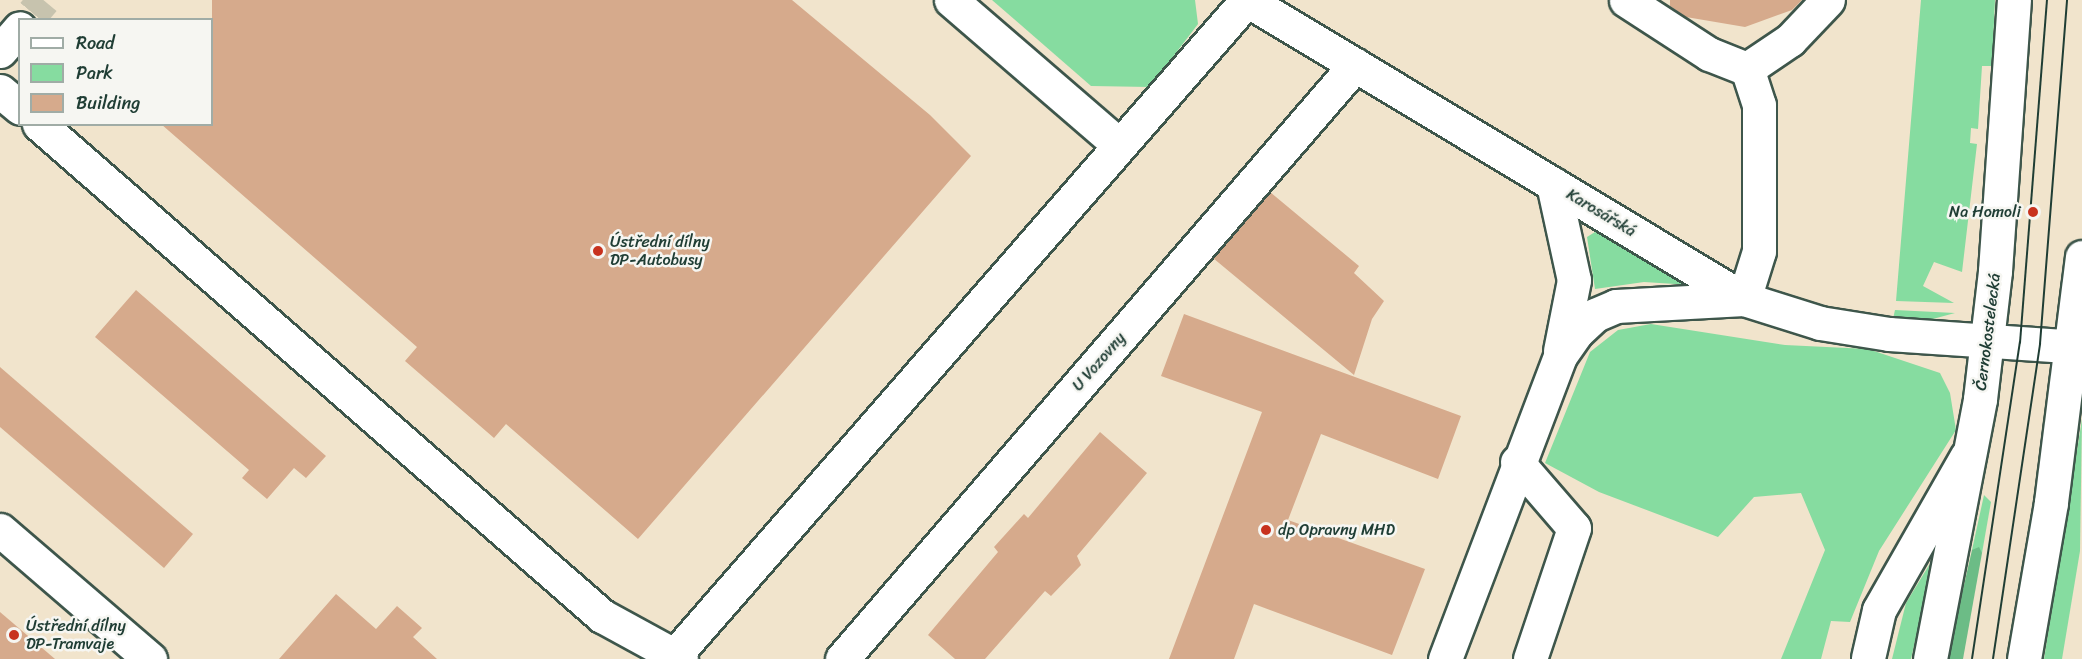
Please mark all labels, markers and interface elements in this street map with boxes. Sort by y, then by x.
legend [18,18,213,126]
text: Road [76,27,115,59]
text: Park [76,57,113,89]
text: Building [76,87,140,119]
street label: Karosářská [1563,185,1639,241]
place label: Na Homoli [1949,202,2021,222]
marker: Na Homoli [2026,205,2040,219]
place label: Ústřední dílny DP-Autobusy [610,232,710,270]
marker: Ústřední dílny DP-Autobusy [591,244,605,258]
street label: Černokostelecká [1971,272,2005,392]
street label: U Vozovny [1068,329,1130,395]
place label: dp Opravny MHD [1278,520,1395,540]
marker: dp Opravny MHD [1259,523,1273,537]
place label: Ústřední dílny DP-Tramvaje [26,616,126,654]
marker: Ústřední dílny DP-Tramvaje [7,628,21,642]

